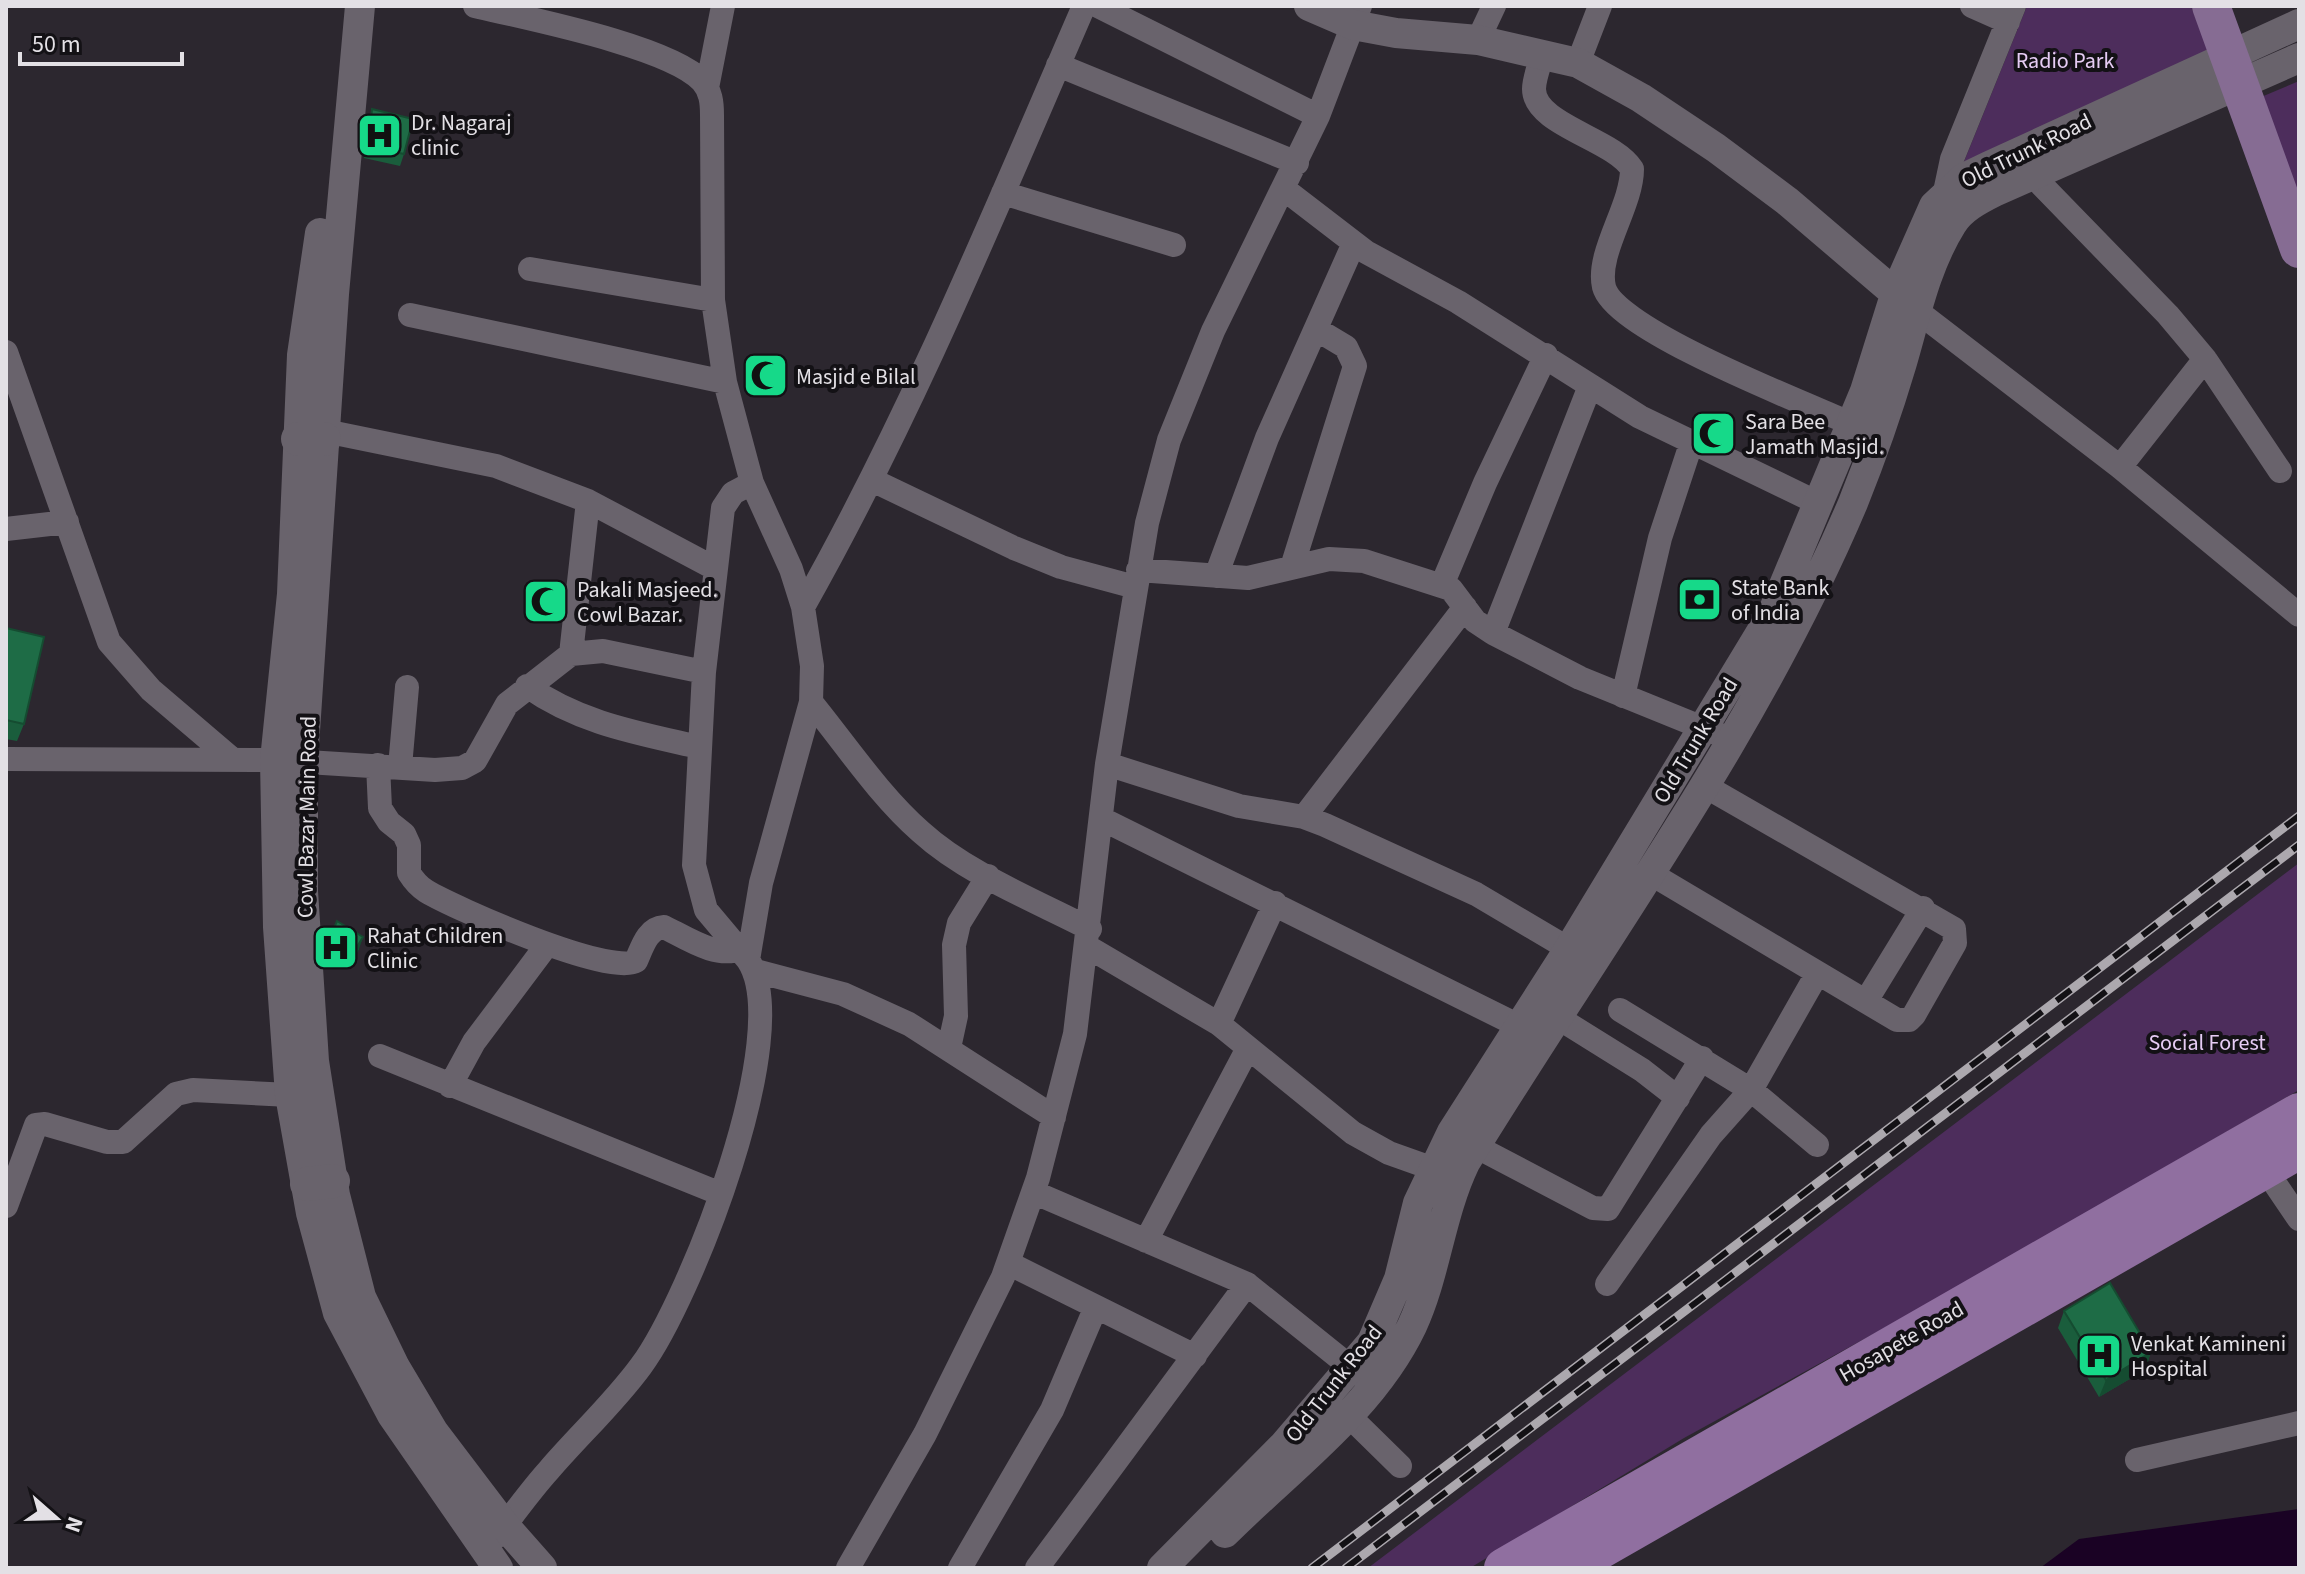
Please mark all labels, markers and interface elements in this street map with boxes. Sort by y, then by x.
scale bar [20,16,182,66]
text: 50 m [32,27,81,62]
park label: Radio Park [2016,45,2114,77]
street label: Old Trunk Road [1956,105,2097,196]
place label: Dr. Nagaraj clinic [411,107,512,164]
hospital icon: Dr. Nagaraj clinic [356,111,404,159]
mosque icon: Masjid e Bilal [741,352,789,400]
place label: Masjid e Bilal [796,361,916,393]
place label: Sara Bee Jamath Masjid. [1745,406,1884,463]
mosque icon: Sara Bee Jamath Masjid. [1690,410,1738,458]
place label: State Bank of India [1731,572,1829,629]
place label: Pakali Masjeed. Cowl Bazar. [577,574,718,631]
bank icon: State Bank of India [1676,576,1724,624]
mosque icon: Pakali Masjeed. Cowl Bazar. [522,578,570,626]
street label: Old Trunk Road [1646,672,1746,810]
street label: Cowl Bazar Main Road [289,716,325,918]
place label: Rahat Children Clinic [367,920,503,977]
hospital icon: Rahat Children Clinic [312,924,360,972]
park label: Social Forest [2148,1027,2266,1059]
street label: Hosapete Road [1833,1293,1970,1390]
street label: Old Trunk Road [1278,1318,1390,1449]
place label: Venkat Kamineni Hospital [2131,1328,2286,1385]
hospital icon: Venkat Kamineni Hospital [2076,1332,2124,1380]
north arrow [16,1478,96,1558]
text: N [56,1512,91,1537]

